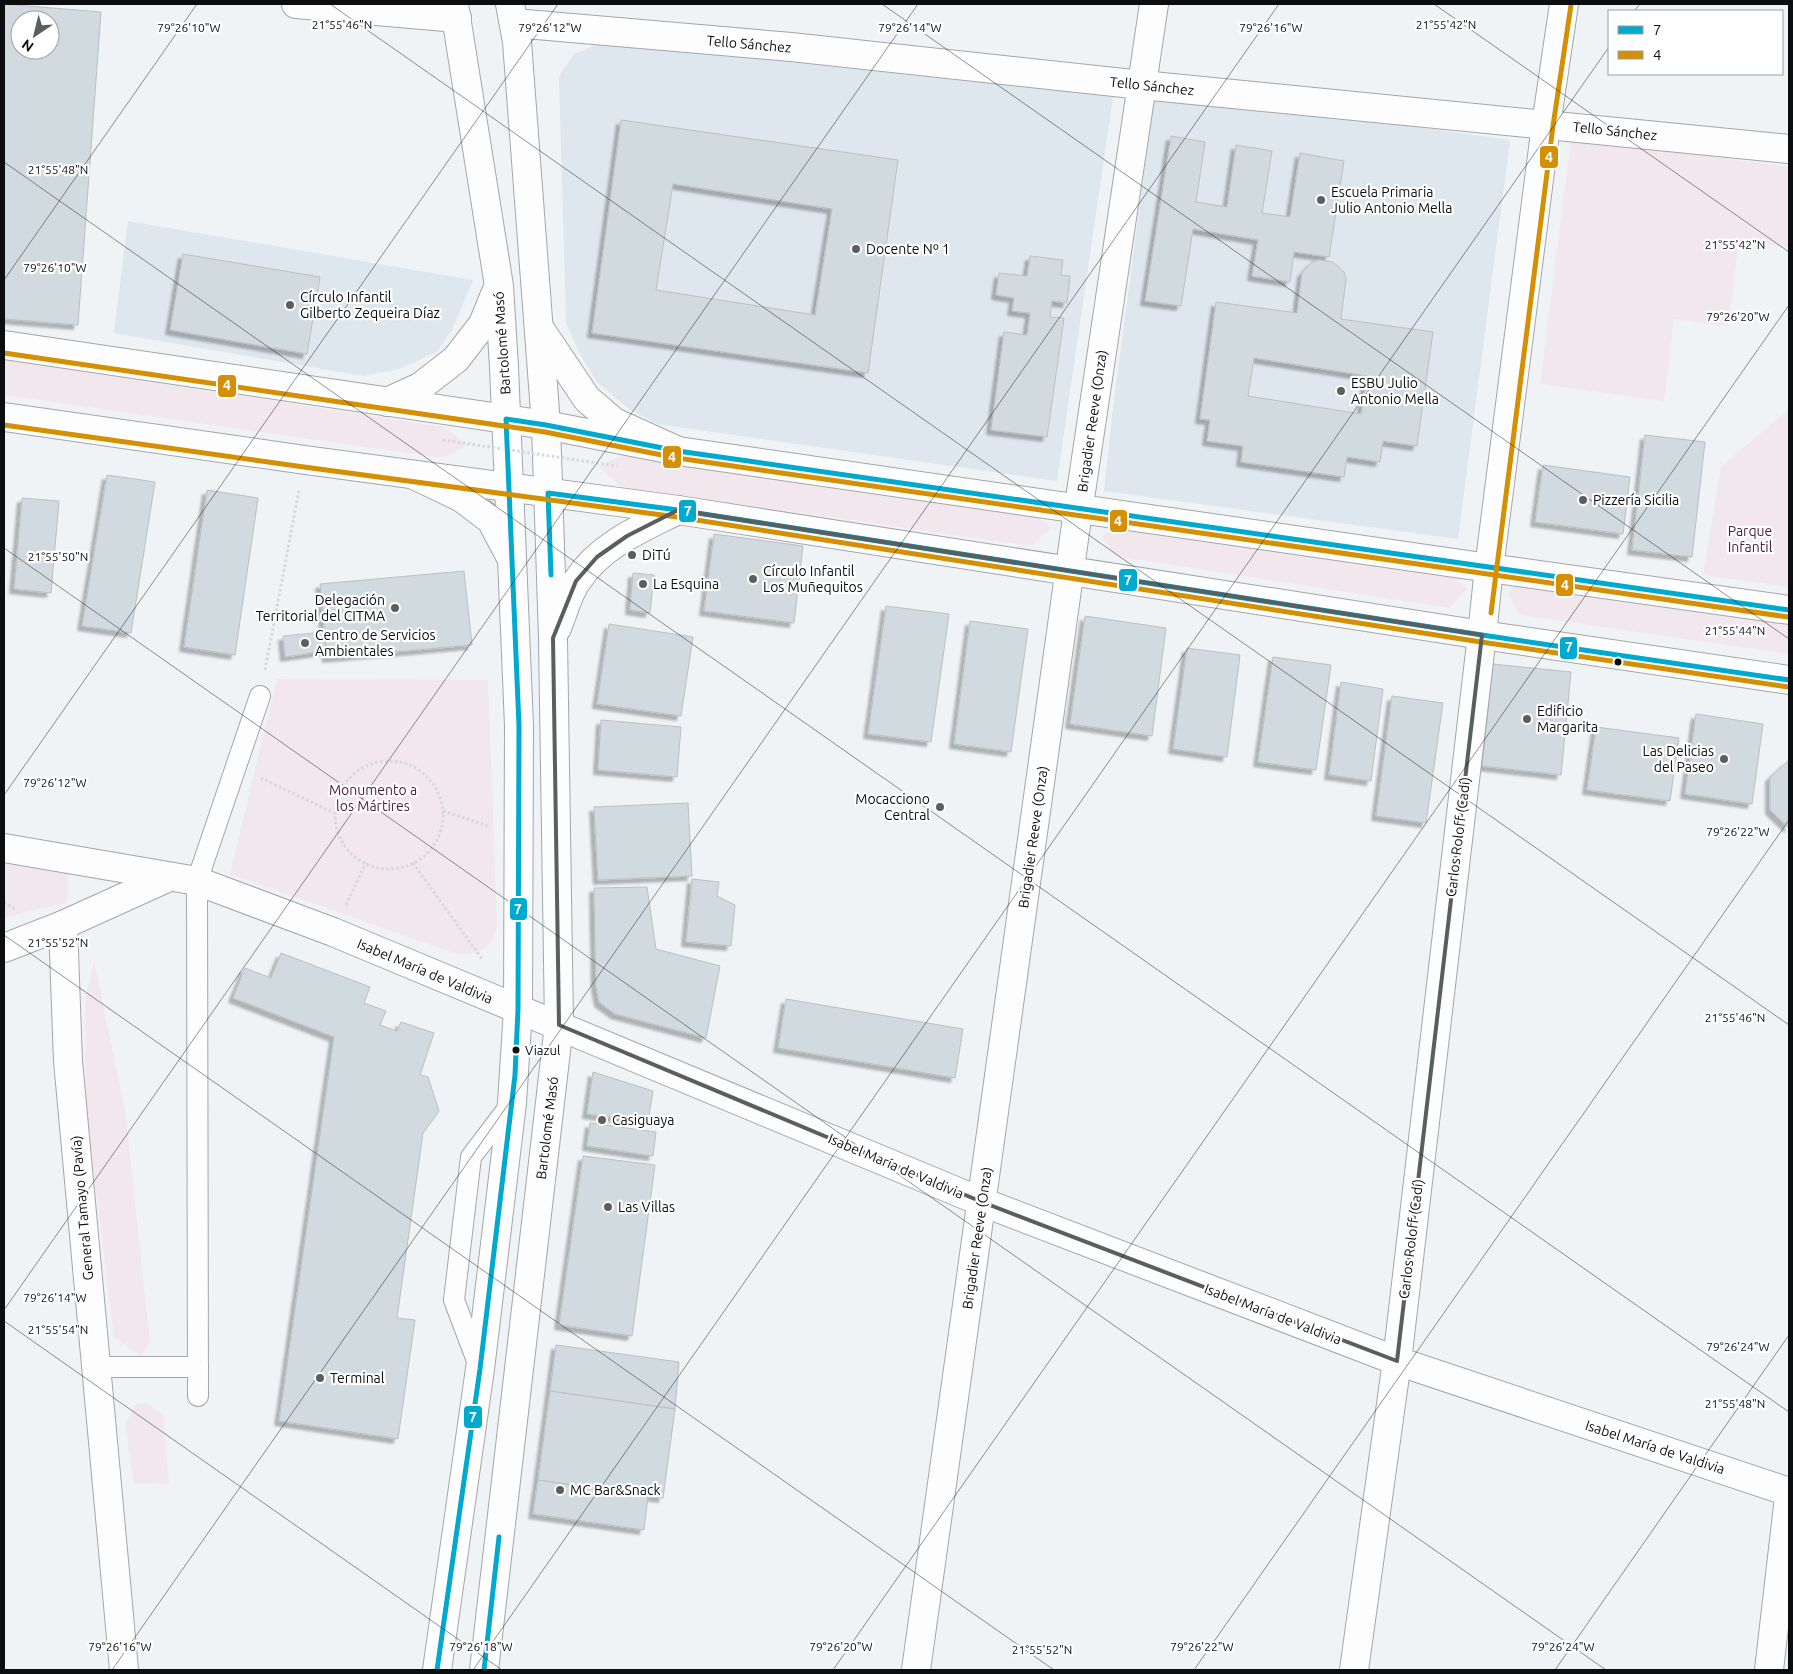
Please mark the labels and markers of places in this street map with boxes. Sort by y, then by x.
place label: Escuela Primaria Julio Antonio Mella [1331,184,1452,216]
marker: Escuela Primaria Julio Antonio Mella [1315,194,1327,206]
place label: Docente Nº 1 [866,241,950,257]
marker: Docente Nº 1 [850,243,862,255]
place label: Círculo Infantil Gilberto Zequeira Díaz [300,289,440,321]
marker: Círculo Infantil Gilberto Zequeira Díaz [284,299,296,311]
place label: ESBU Julio Antonio Mella [1351,375,1439,407]
marker: ESBU Julio Antonio Mella [1335,385,1347,397]
place label: Pizzería Sicilia [1593,492,1679,508]
marker: Pizzería Sicilia [1577,494,1589,506]
place label: DiTú [642,547,671,563]
marker: DiTú [626,549,638,561]
place label: Círculo Infantil Los Muñequitos [763,563,863,595]
marker: Círculo Infantil Los Muñequitos [747,573,759,585]
place label: La Esquina [653,576,719,592]
marker: La Esquina [637,578,649,590]
place label: Delegación Territorial del CITMA [256,592,385,624]
marker: Delegación Territorial del CITMA [389,602,401,614]
place label: Centro de Servicios Ambientales [315,627,436,659]
marker: Centro de Servicios Ambientales [299,637,311,649]
unlabelled marker [1613,657,1623,667]
place label: Edificio Margarita [1537,703,1598,735]
marker: Edificio Margarita [1521,713,1533,725]
place label: Las Delicias del Paseo [1643,743,1714,775]
marker: Las Delicias del Paseo [1718,753,1730,765]
place label: Mocacciono Central [855,791,930,823]
marker: Mocacciono Central [934,801,946,813]
place label: Viazul [525,1043,561,1057]
marker: Viazul [511,1045,521,1055]
place label: Casiguaya [612,1112,674,1128]
marker: Casiguaya [596,1114,608,1126]
place label: Las Villas [618,1199,675,1215]
marker: Las Villas [602,1201,614,1213]
place label: Terminal [330,1370,385,1386]
marker: Terminal [314,1372,326,1384]
place label: MC Bar&Snack [570,1482,661,1498]
marker: MC Bar&Snack [554,1484,566,1496]

